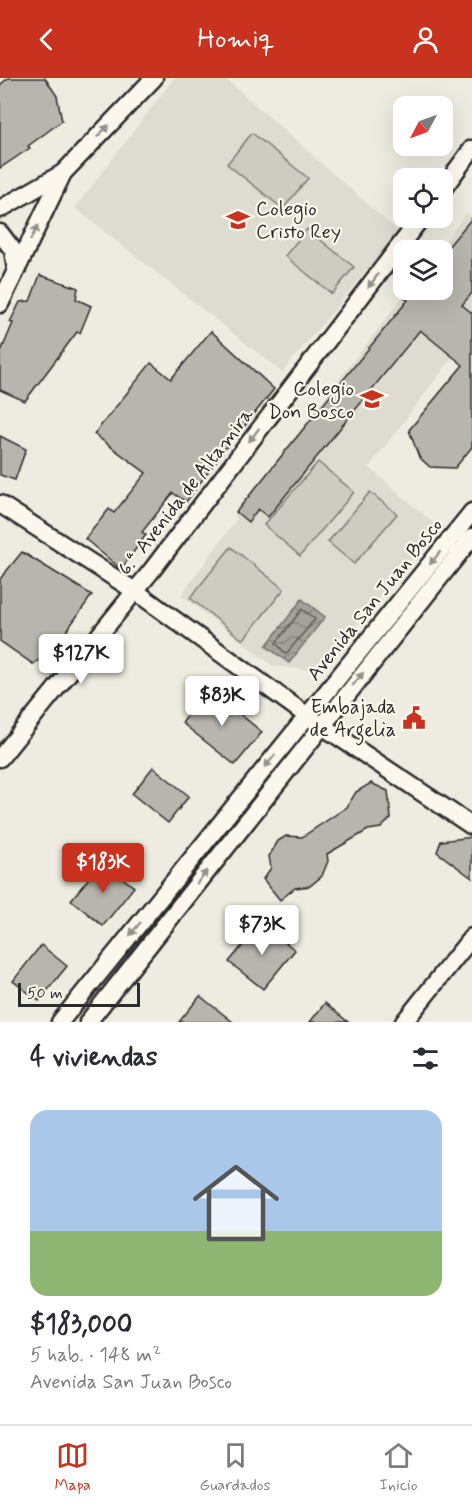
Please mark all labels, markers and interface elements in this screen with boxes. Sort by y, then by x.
text: Homiq [197,22,275,57]
icon: back [30,23,63,56]
icon: person [409,23,442,56]
north arrow [393,96,453,156]
map controls [393,96,453,300]
one-way arrow [96,124,110,138]
button: locate [393,168,453,228]
place label: Colegio Cristo Rey [256,196,341,246]
school or university icon: Colegio Cristo Rey [225,207,251,233]
one-way arrow [30,224,39,241]
button: layers [393,240,453,300]
one-way arrow [367,272,379,288]
place label: Colegio Don Bosco [268,376,354,426]
school or university icon: Colegio Don Bosco [359,386,385,412]
street label: 6.ª Avenida de Altamira [112,402,261,581]
one-way arrow [249,428,261,443]
street label: Avenida San Juan Bosco [301,513,449,687]
one-way arrow [429,550,442,565]
pin: $127K [39,634,123,685]
text: $127K [53,640,109,667]
one-way arrow [351,671,364,687]
pin: $83K [186,676,258,727]
text: $83K [199,682,245,709]
place label: Embajada de Argelia [310,694,396,746]
public building icon: Embajada de Argelia [401,705,427,731]
one-way arrow [263,753,276,769]
pin: $183K [61,843,145,894]
text: $183K [76,849,130,876]
one-way arrow [196,869,209,885]
pin: $73K [226,905,298,956]
text: $73K [239,911,285,938]
one-way arrow [128,921,141,937]
scale bar [18,980,140,1008]
text: 50 m [27,983,63,1004]
text: 4 viviendas [30,1041,157,1075]
icon: filters [409,1042,442,1075]
icon: home [182,1149,290,1257]
text: $183,000 [30,1308,132,1342]
text: 5 hab. · 148 m² [30,1342,161,1369]
text: Avenida San Juan Bosco [30,1369,232,1396]
tab: Mapa [54,1439,91,1496]
tab: Guardados [200,1439,271,1496]
tab: Inicio [379,1439,418,1496]

